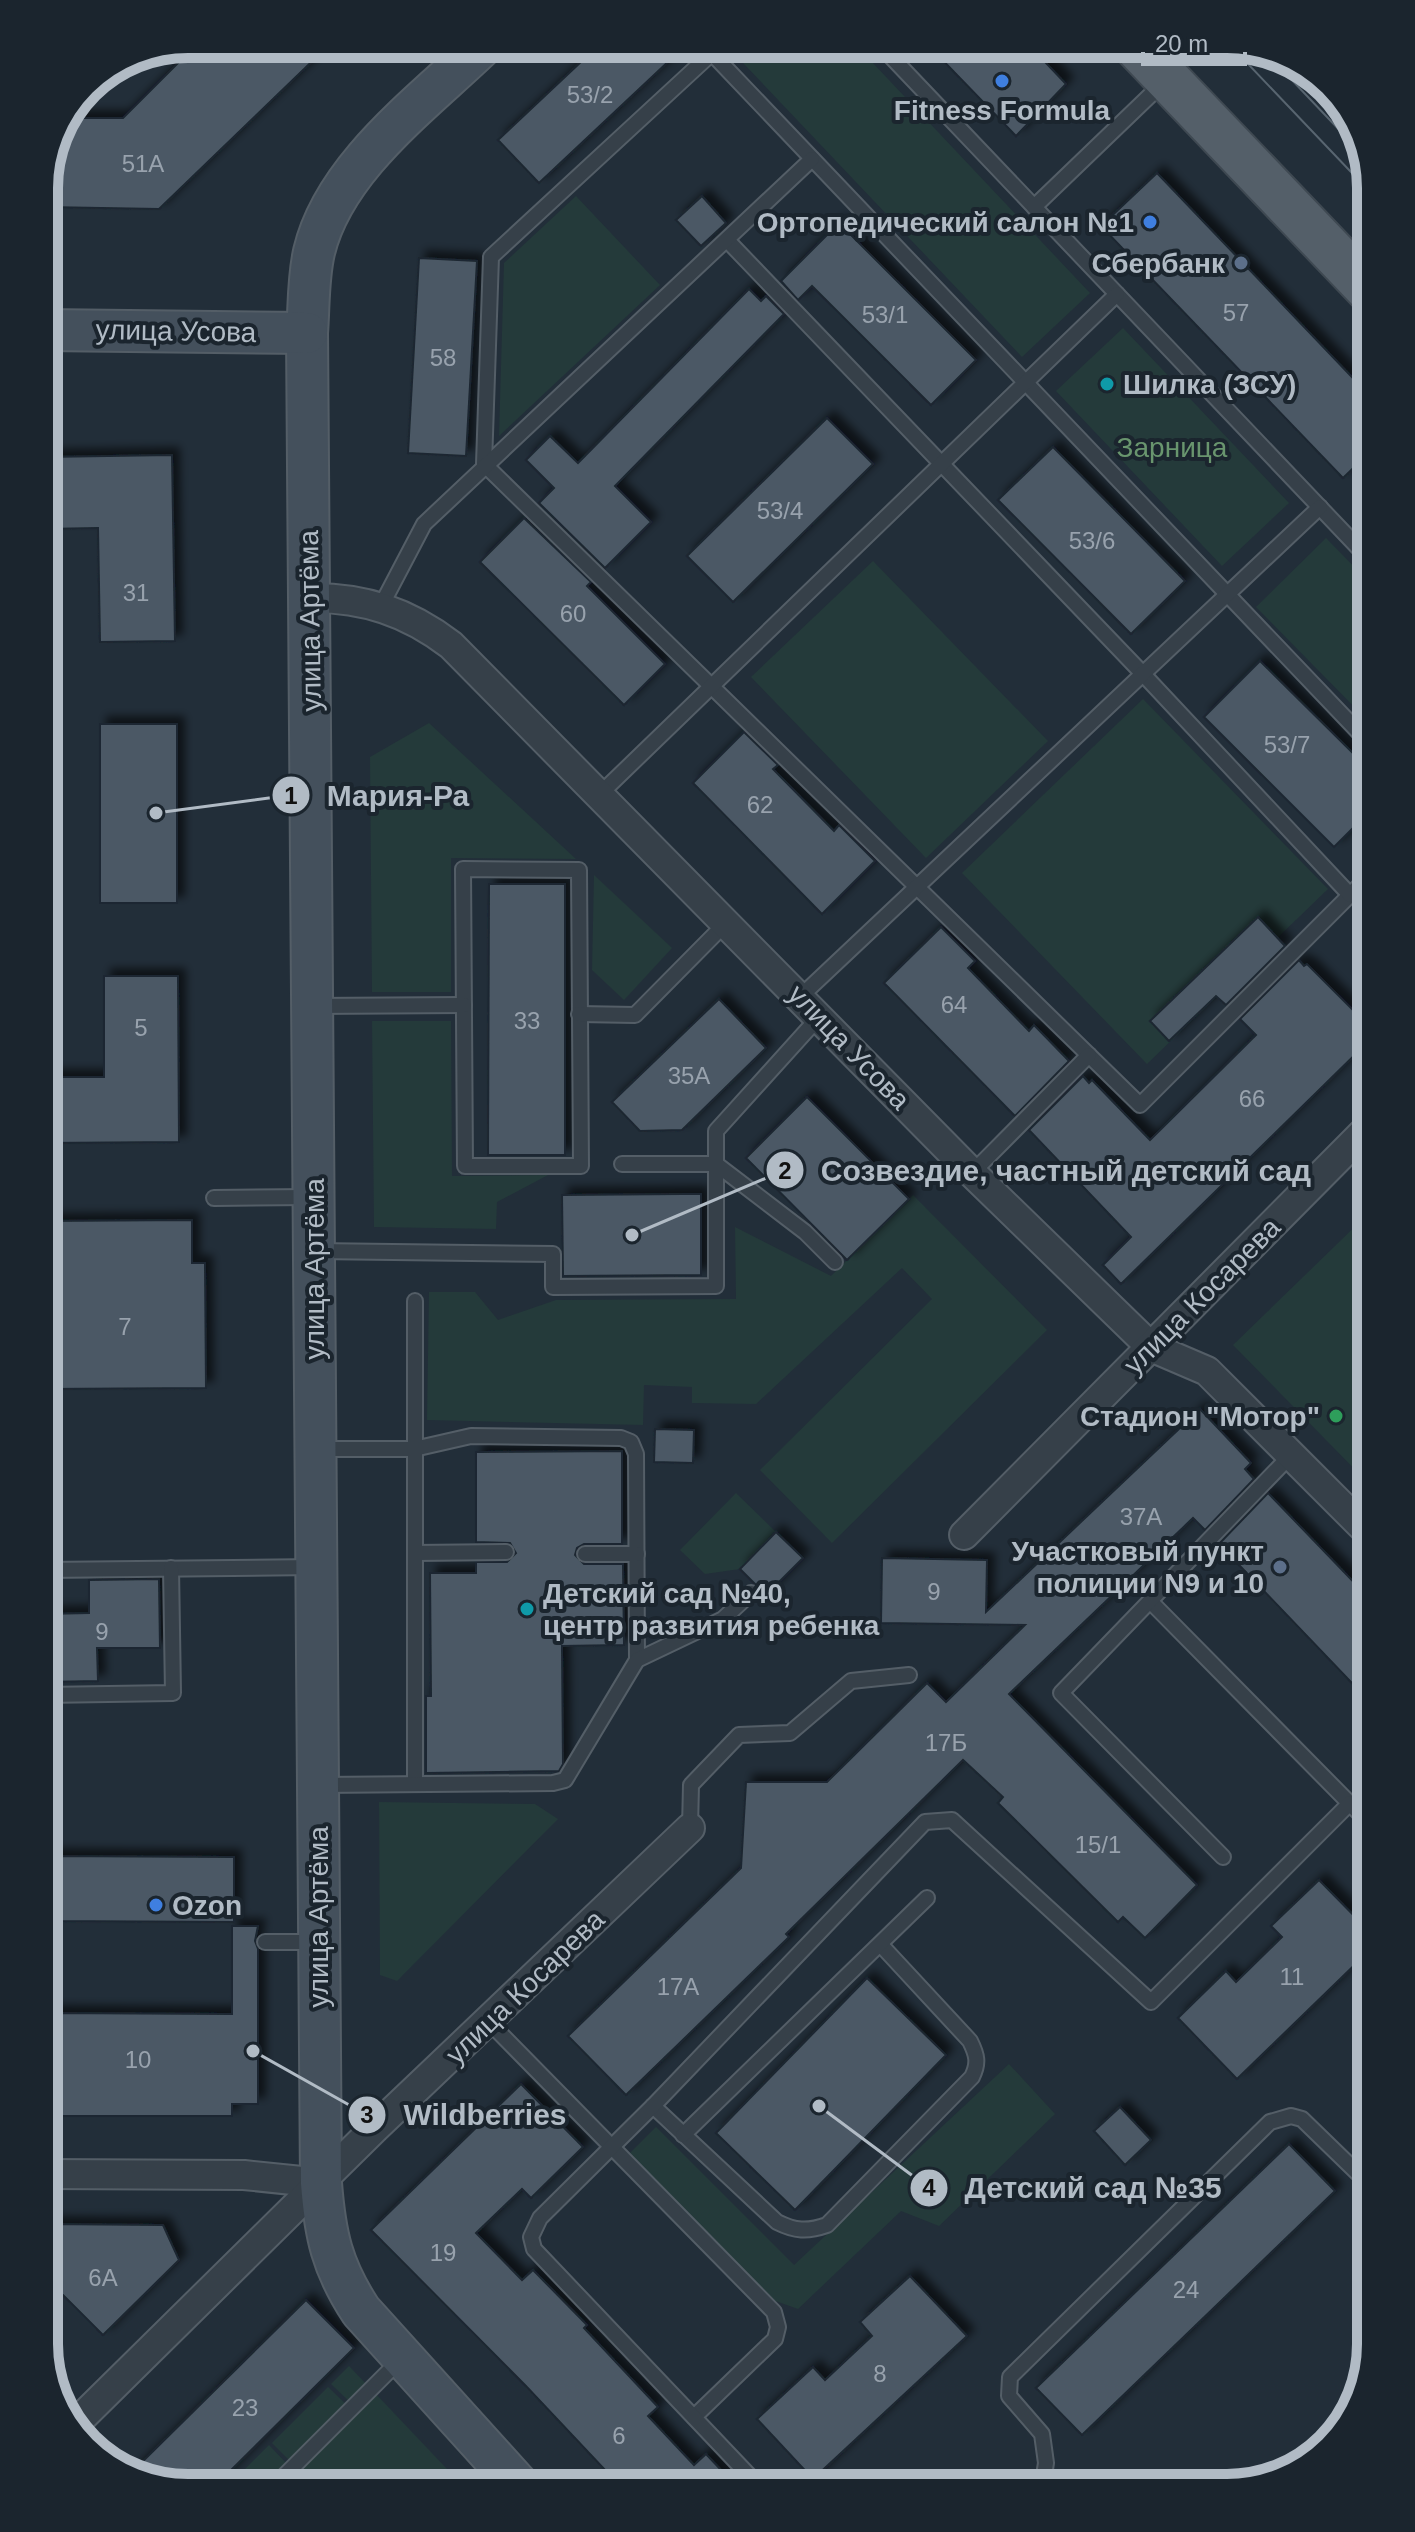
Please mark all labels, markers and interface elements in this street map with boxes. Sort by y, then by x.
scale bar [1143,16,1245,66]
text: 20 m [1155,30,1208,57]
marker: Fitness Formula [993,72,1011,90]
house number: 53/2 [567,81,613,108]
place label: Fitness Formula [894,95,1111,126]
house number: 51А [122,150,164,177]
place label: Ортопедический салон №1 [757,207,1134,238]
marker: Ортопедический салон №1 [1141,213,1159,231]
place label: Сбербанк [1091,248,1226,279]
marker: Сбербанк [1232,254,1250,272]
house number: 57 [1223,299,1249,326]
house number: 53/1 [862,301,908,328]
street label: улица Усова [95,314,257,348]
house number: 58 [430,344,456,371]
place label: Шилка (ЗСУ) [1123,369,1296,400]
marker: Шилка (ЗСУ) [1098,375,1116,393]
park label: Зарница [1117,432,1228,463]
house number: 53/4 [757,497,803,524]
house number: 53/6 [1069,527,1115,554]
street label: улица Артёма [293,530,327,712]
house number: 31 [123,579,149,606]
house number: 60 [560,600,586,627]
house number: 53/7 [1264,731,1310,758]
callout: Мария-Ра [271,768,486,822]
text: Мария-Ра [327,779,470,812]
text: 1 [284,782,298,809]
house number: 62 [747,791,773,818]
street label: улица Усова [782,978,916,1116]
house number: 64 [941,991,967,1018]
house number: 33 [514,1007,540,1034]
house number: 5 [134,1014,148,1041]
house number: 35А [668,1062,710,1089]
house number: 66 [1239,1085,1265,1112]
callout: Созвездие, частный детский сад [765,1143,1327,1197]
text: Созвездие, частный детский сад [821,1154,1311,1187]
text: 2 [778,1157,792,1184]
street label: улица Артёма [299,1178,330,1360]
street label: улица Косарева [1118,1211,1287,1380]
house number: 7 [118,1313,132,1340]
place label: Стадион "Мотор" [1080,1401,1320,1432]
marker: Стадион "Мотор" [1327,1407,1345,1425]
house number: 37А [1120,1503,1162,1530]
place label: Участковый пункт полиции N9 и 10 [1011,1536,1264,1599]
marker: Участковый пункт полиции N9 и 10 [1271,1558,1289,1576]
place label: Детский сад №40, центр развития ребенка [543,1578,880,1641]
house number: 9 [927,1578,941,1605]
marker: Детский сад №40, центр развития ребенка [518,1600,536,1618]
house number: 9 [95,1618,109,1645]
house number: 17Б [925,1729,967,1756]
street label: улица Артёма [303,1826,334,2008]
house number: 15/1 [1075,1831,1121,1858]
place label: Ozon [172,1890,242,1921]
marker: Ozon [147,1896,165,1914]
street label: улица Косарева [440,1903,611,2070]
house number: 11 [1280,1963,1304,1990]
house number: 17А [657,1973,699,2000]
house number: 10 [125,2046,151,2073]
callout: Wildberries [347,2088,582,2142]
text: Wildberries [403,2098,567,2131]
text: 3 [360,2101,374,2128]
callout: Детский сад №35 [909,2161,1238,2215]
text: Детский сад №35 [964,2171,1222,2204]
text: 4 [922,2174,936,2201]
house number: 19 [430,2239,456,2266]
house number: 6А [88,2264,118,2291]
house number: 24 [1173,2276,1199,2303]
house number: 8 [873,2360,887,2387]
house number: 23 [232,2394,258,2421]
house number: 6 [612,2422,626,2449]

